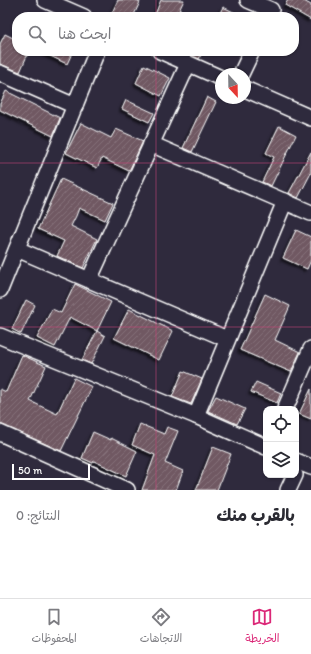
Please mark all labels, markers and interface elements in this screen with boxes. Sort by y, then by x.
search box [12,12,299,56]
icon: search [26,23,48,45]
text: ابحث هنا [58,25,112,43]
north arrow [215,68,251,104]
map controls [263,406,299,478]
button: locate [263,406,299,442]
button: layers [263,442,299,478]
scale bar [12,462,90,481]
text: 50 m [18,464,42,477]
text: بالقرب منك [217,505,295,525]
text: النتائج: 0 [16,508,60,523]
tab: المحفوظات [32,606,77,648]
tab: الاتجاهات [140,606,182,648]
tab: الخريطة [245,606,280,648]

